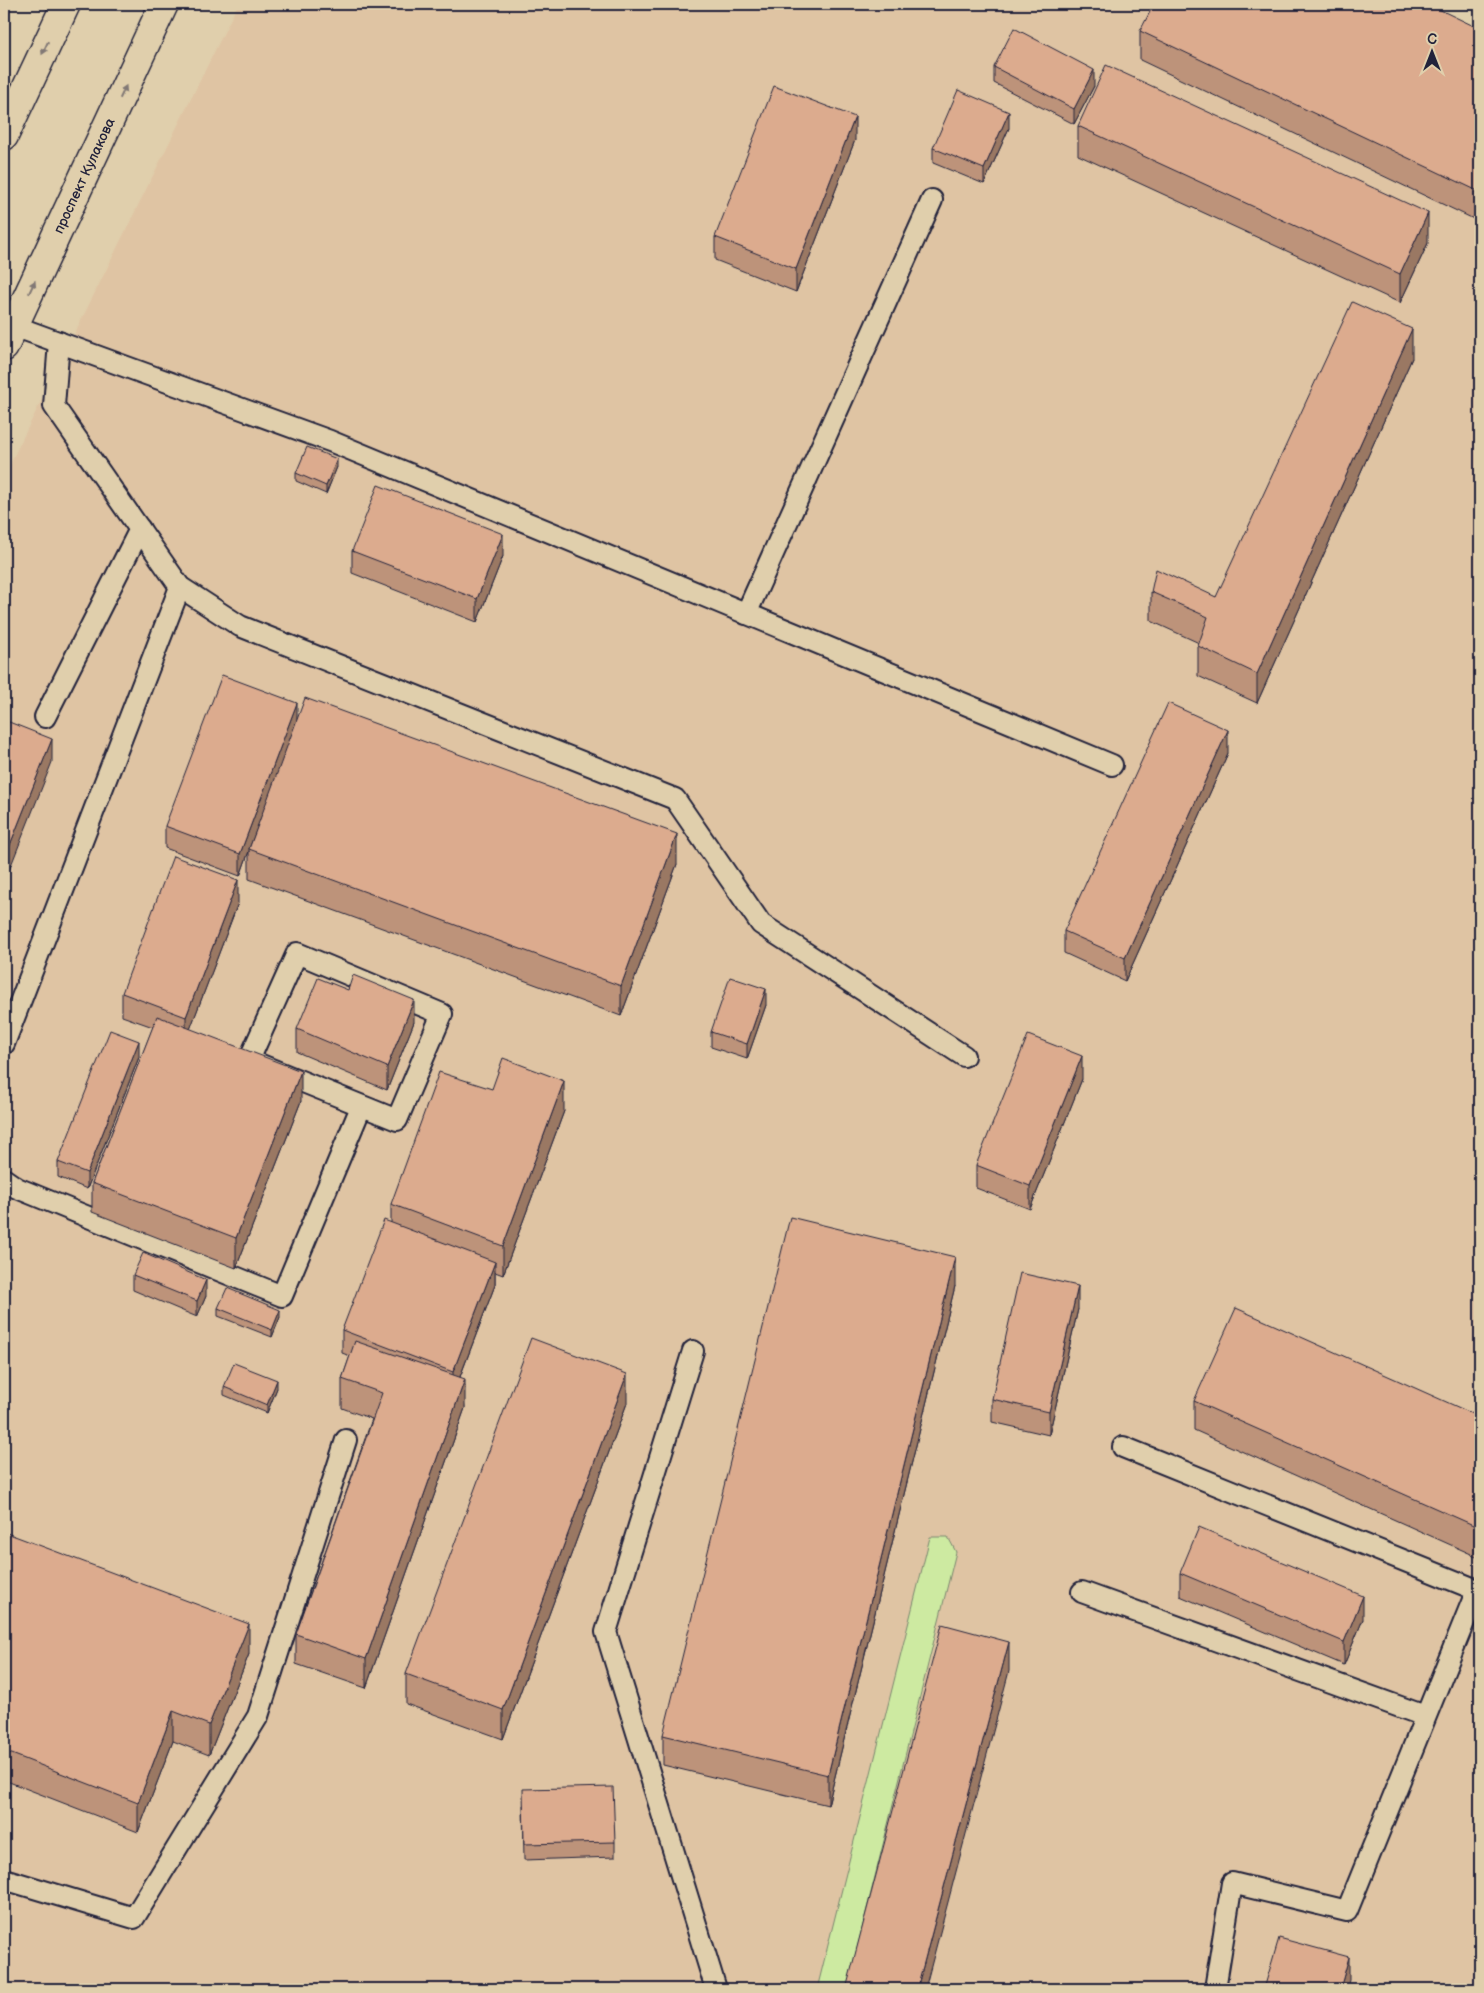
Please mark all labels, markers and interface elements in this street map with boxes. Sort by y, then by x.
north arrow [1406,28,1456,78]
text: С [1427,31,1437,48]
one-way arrow [41,41,49,55]
one-way arrow [119,85,127,99]
street label: проспект Кулакова [50,114,118,236]
one-way arrow [28,280,36,294]

